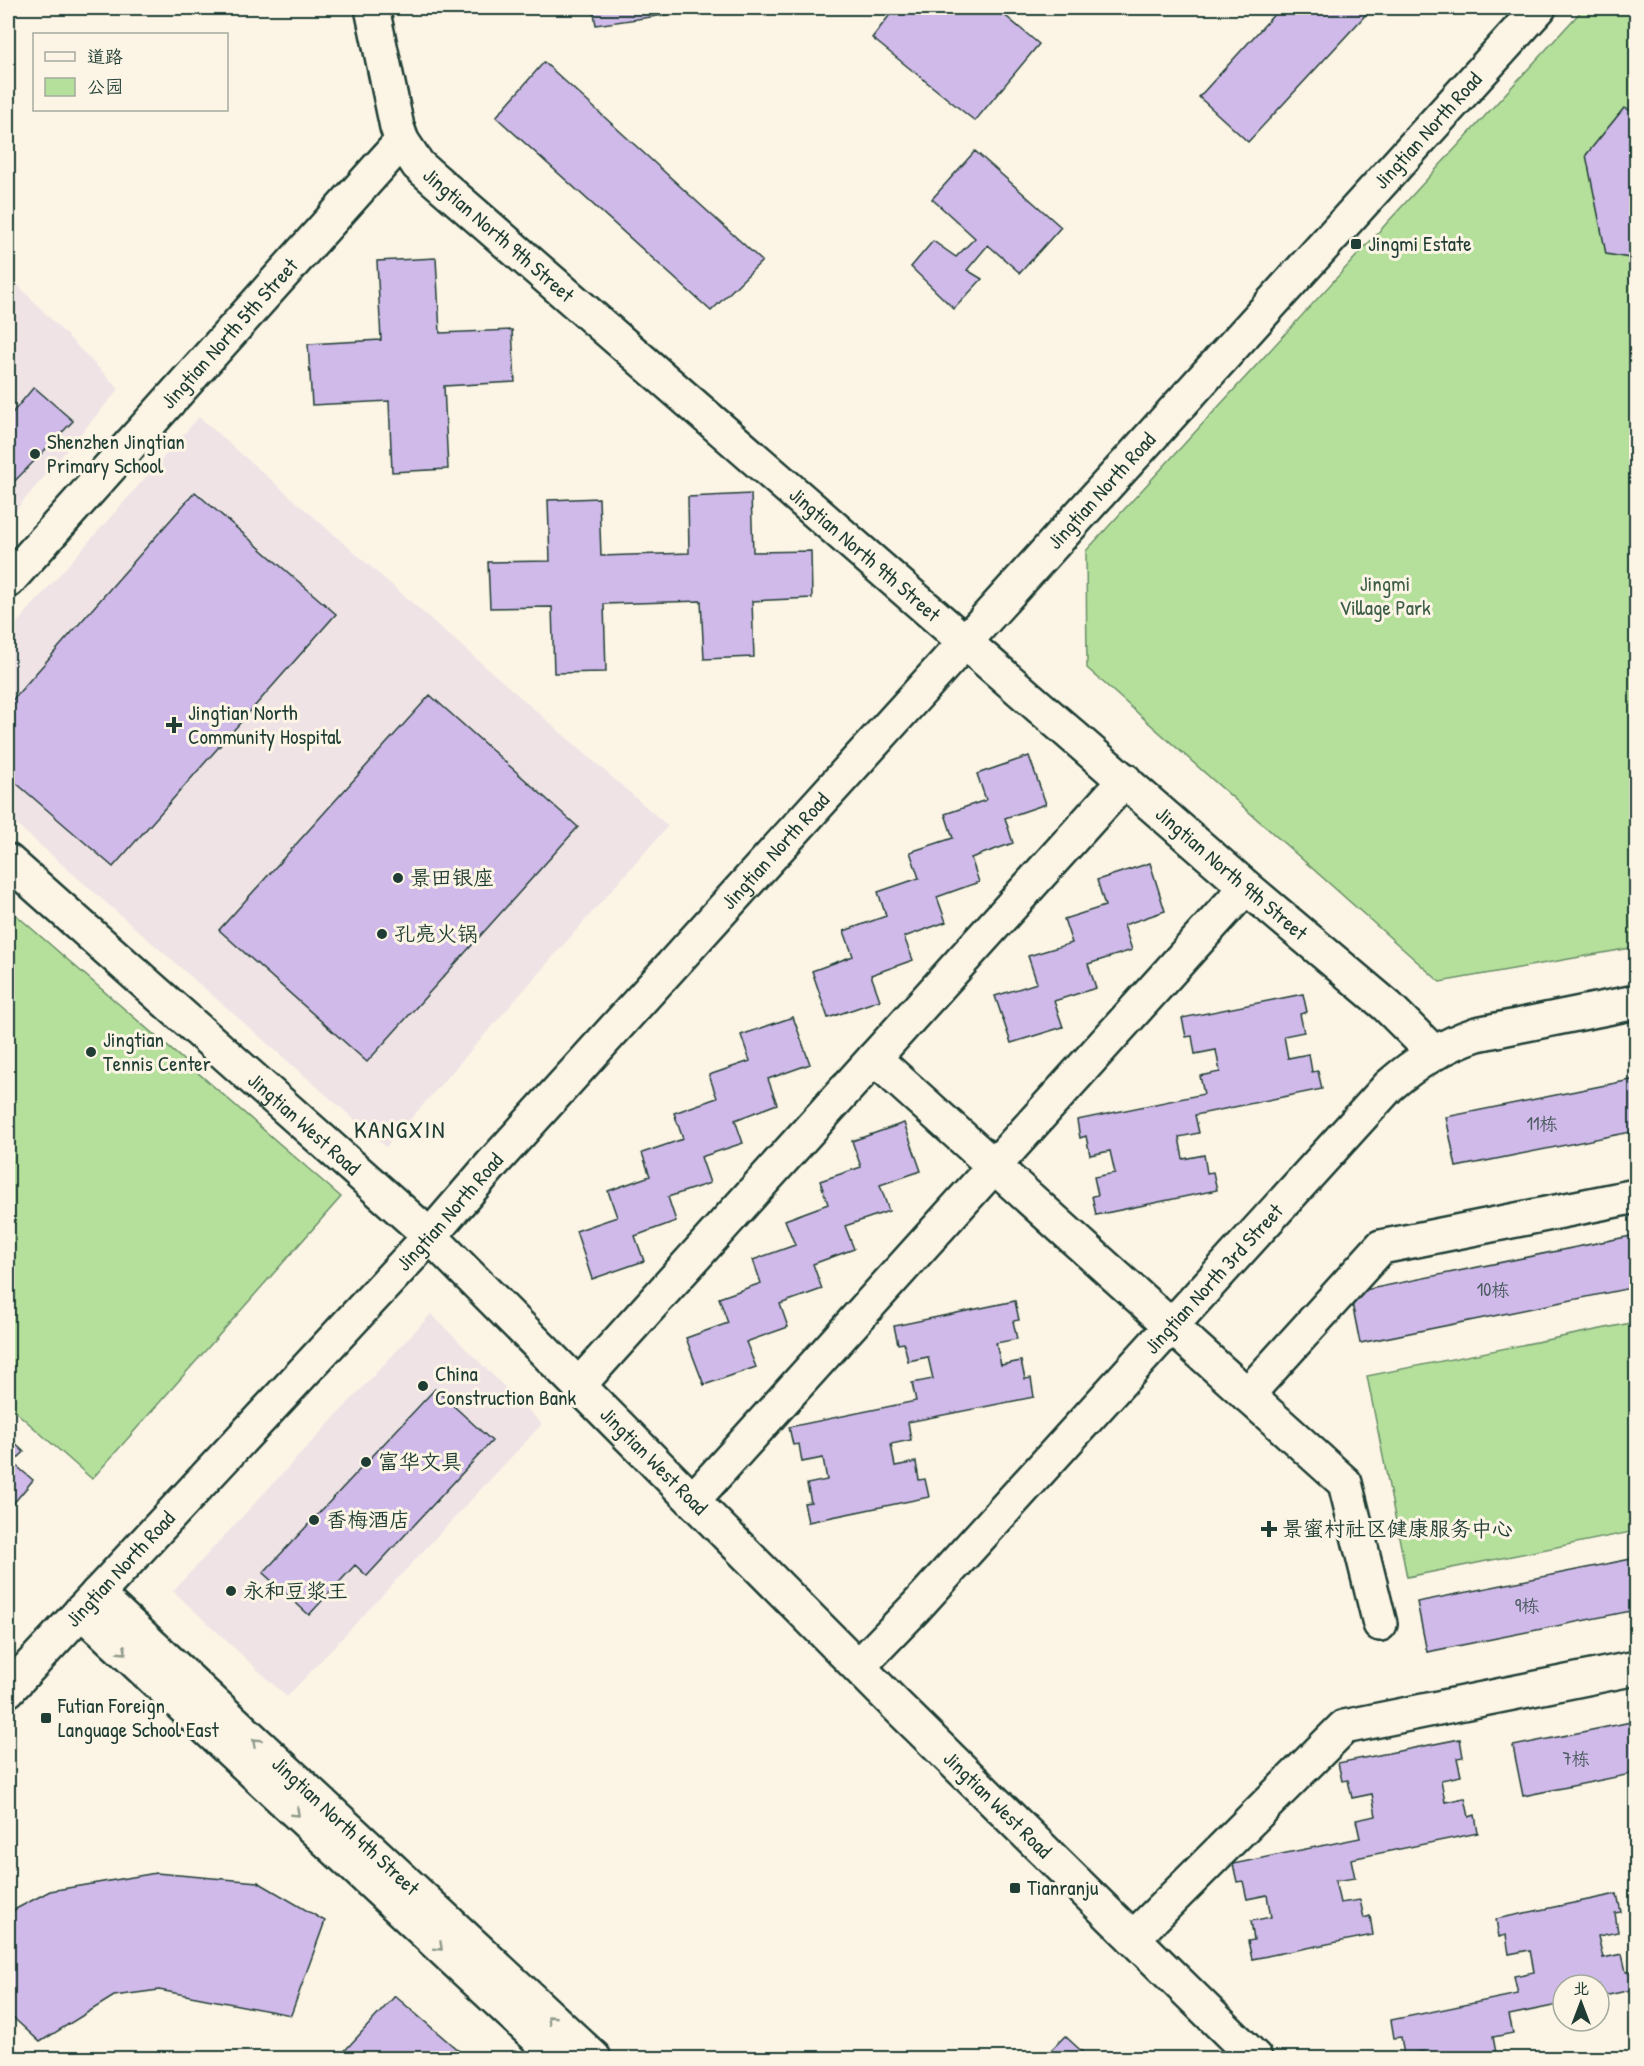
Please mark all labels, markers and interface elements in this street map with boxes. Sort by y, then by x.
legend [33,33,228,111]
text: 道路 [87,44,123,69]
street label: Jingtian North Road [1367,65,1488,195]
text: 公园 [87,74,123,99]
street label: Jingtian North 9th Street [417,161,581,309]
place label: Jingmi Estate [1368,229,1472,258]
marker: Jingmi Estate [1349,237,1363,251]
street label: Jingtian North 5th Street [154,251,305,415]
street label: Jingtian North Road [1041,426,1162,556]
place label: Shenzhen Jingtian Primary School [47,427,185,480]
marker: Shenzhen Jingtian Primary School [28,447,42,461]
street label: Jingtian North 9th Street [783,480,948,629]
park label: Jingmi Village Park [1339,569,1431,622]
place label: Jingtian North Community Hospital [188,698,342,751]
marker: Jingtian North Community Hospital [165,716,183,734]
street label: Jingtian North Road [714,786,836,916]
street label: Jingtian North 9th Street [1149,800,1314,947]
place label: 景田银座 [410,863,494,892]
marker: 景田银座 [391,871,405,885]
place label: 孔亮火锅 [394,919,478,948]
marker: 孔亮火锅 [375,927,389,941]
place label: Jingtian Tennis Center [103,1025,211,1078]
marker: Jingtian Tennis Center [84,1045,98,1059]
street label: Jingtian West Road [242,1066,367,1182]
house number: 11栋 [1526,1111,1558,1136]
district label: KANGXIN [354,1113,446,1145]
street label: Jingtian North Road [390,1146,510,1277]
street label: Jingtian North 3rd Street [1137,1197,1290,1360]
house number: 10栋 [1477,1277,1509,1302]
place label: China Construction Bank [435,1359,576,1412]
marker: China Construction Bank [416,1379,430,1393]
street label: Jingtian West Road [594,1400,714,1521]
place label: 富华文具 [378,1447,462,1476]
marker: 富华文具 [359,1455,373,1469]
street label: Jingtian North Road [59,1504,181,1633]
place label: 香梅酒店 [326,1505,410,1534]
marker: 香梅酒店 [307,1513,321,1527]
place label: 景蜜村社区健康服务中心 [1282,1514,1513,1543]
marker: 景蜜村社区健康服务中心 [1260,1520,1278,1538]
place label: 永和豆浆王 [243,1576,348,1605]
marker: 永和豆浆王 [224,1584,238,1598]
house number: 9栋 [1515,1593,1539,1618]
one-way arrow [116,1644,127,1655]
place label: Futian Foreign Language School East [57,1691,220,1744]
marker: Futian Foreign Language School East [39,1711,53,1725]
one-way arrow [252,1738,262,1749]
street label: Jingtian West Road [937,1744,1059,1864]
house number: 7栋 [1563,1746,1589,1771]
street label: Jingtian North 4th Street [266,1749,427,1902]
one-way arrow [290,1806,300,1817]
place label: Tianranju [1027,1873,1099,1902]
marker: Tianranju [1008,1881,1022,1895]
one-way arrow [432,1939,443,1950]
north arrow [1551,1973,1611,2033]
text: 北 [1573,1977,1589,1999]
one-way arrow [548,2015,559,2026]

